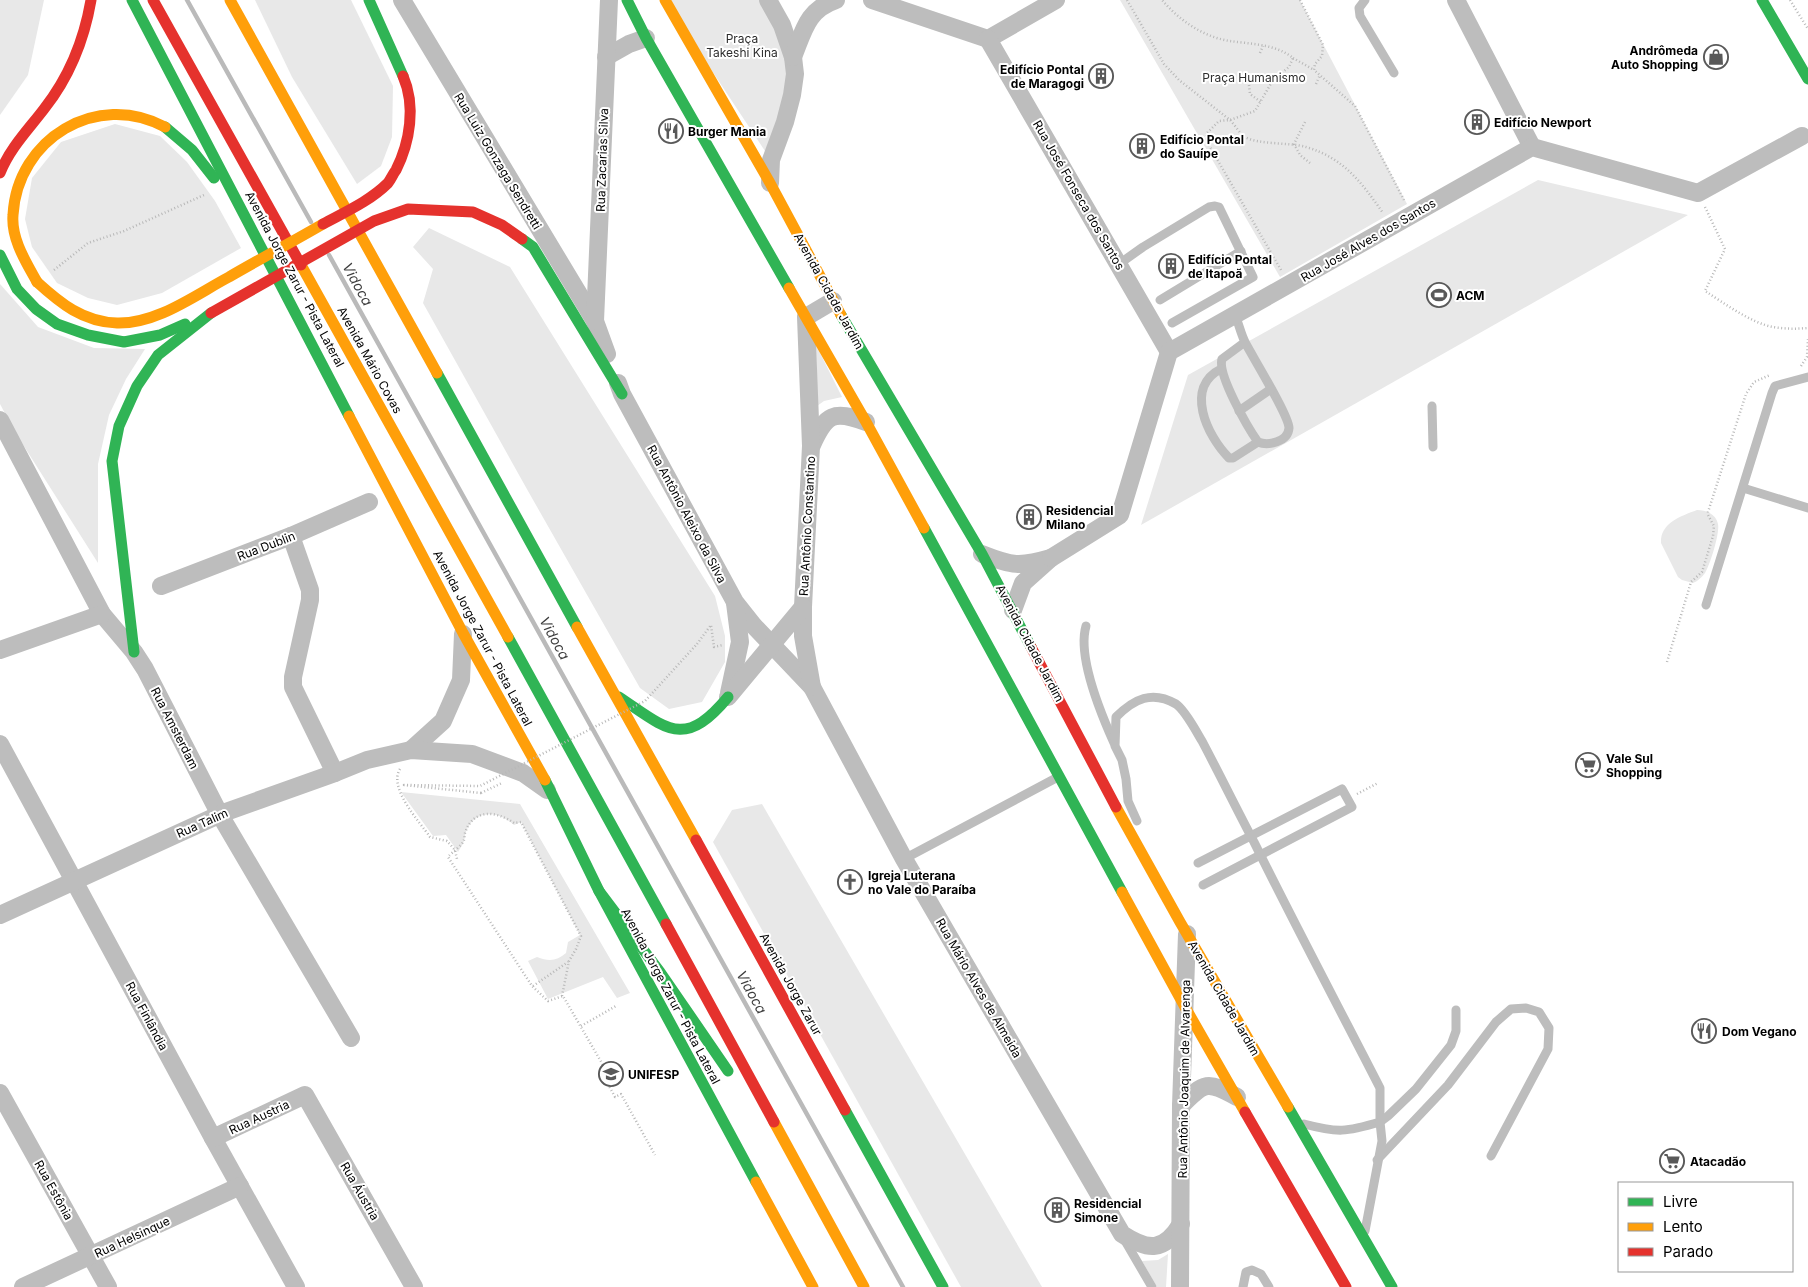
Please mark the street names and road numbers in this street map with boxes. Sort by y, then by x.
street label: Rua Luiz Gonzaga Sendretti [451,90,545,232]
street label: Rua Zacarias Silva [593,108,611,212]
street label: Rua José Fonseca dos Santos [1030,118,1128,272]
street label: Avenida Jorge Zarur - Pista Lateral [242,189,348,369]
street label: Rua José Alves dos Santos [1298,195,1438,285]
street label: Avenida Cidade Jardim [791,230,867,352]
street label: Avenida Mário Covas [334,304,406,416]
street label: Rua Antônio Aleixo da Silva [644,442,730,586]
street label: Rua Antônio Constantino [796,456,818,596]
street label: Rua Dublin [235,528,297,564]
street label: Avenida Jorge Zarur - Pista Lateral [430,548,536,728]
street label: Avenida Cidade Jardim [993,582,1067,704]
street label: Rua Amsterdam [148,685,202,771]
street label: Rua Talim [174,805,230,841]
street label: Avenida Jorge Zarur - Pista Lateral [618,906,724,1086]
street label: Rua Mário Alves de Almeida [933,916,1025,1060]
street label: Avenida Jorge Zarur [757,930,826,1038]
street label: Avenida Cidade Jardim [1185,938,1263,1058]
street label: Rua Finlândia [123,979,171,1053]
street label: Rua Antônio Joaquim de Alvarenga [1175,979,1193,1179]
street label: Rua Austria [226,1096,292,1138]
street label: Rua Estônia [31,1157,77,1223]
street label: Rua Áustria [337,1159,383,1223]
street label: Rua Helsinque [92,1213,172,1261]

